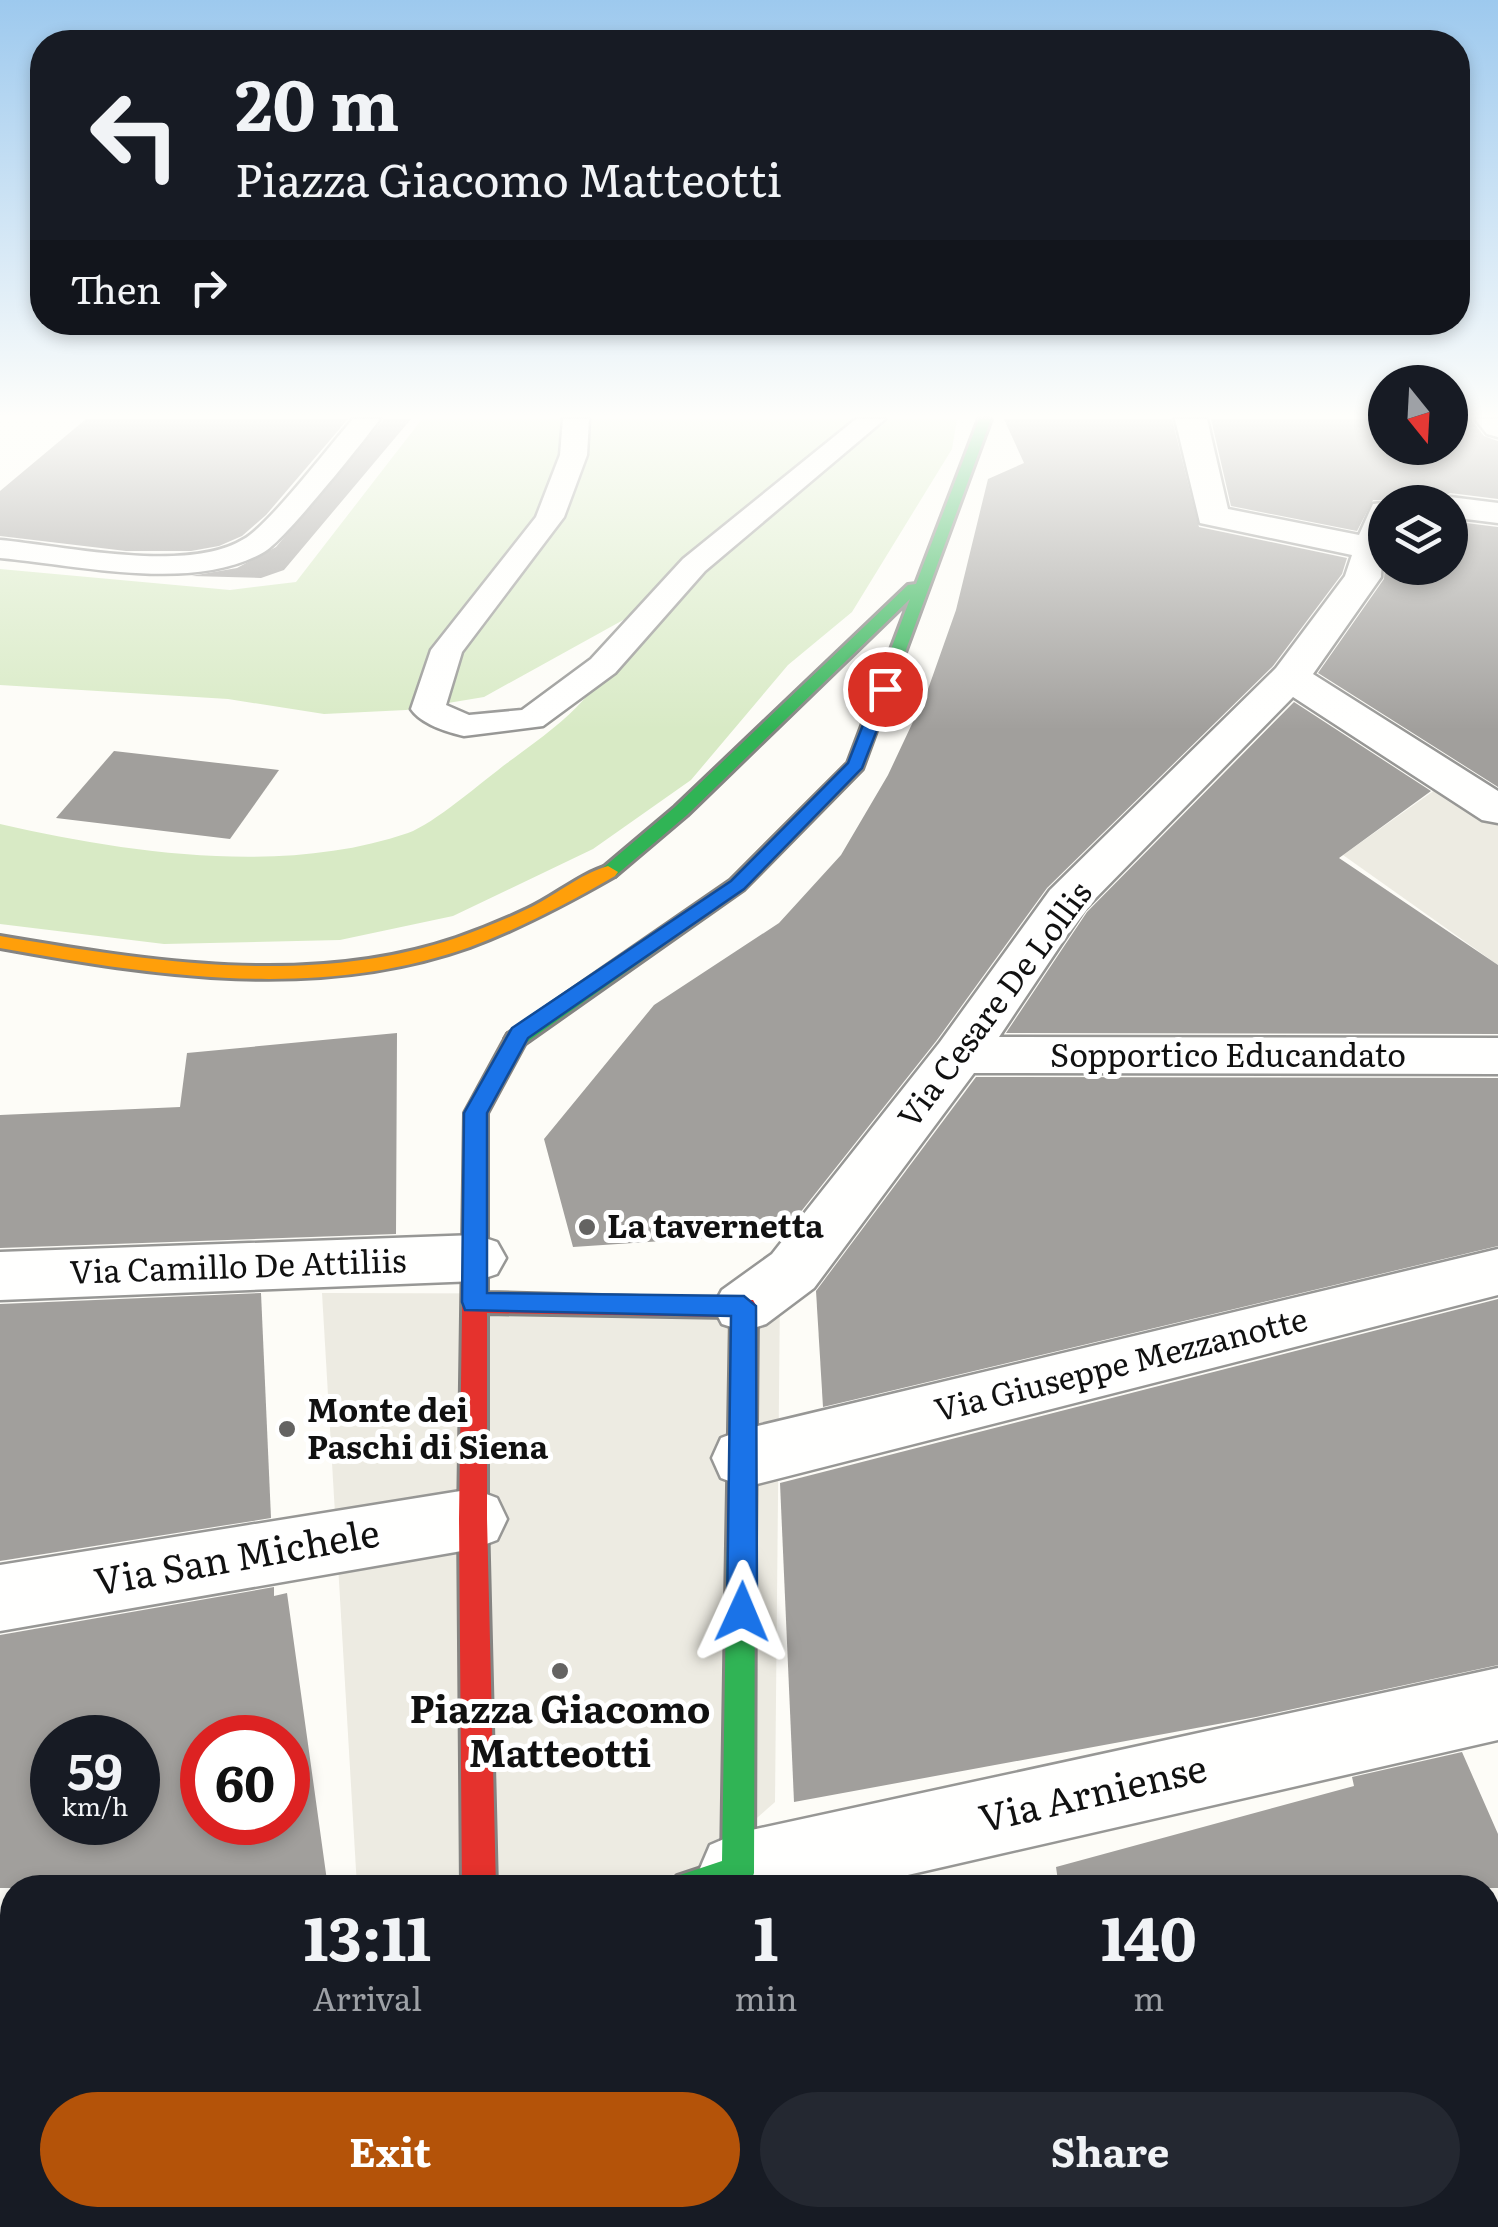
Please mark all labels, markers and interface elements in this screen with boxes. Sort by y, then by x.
text: 20 m [235,49,400,153]
icon: left [70,70,200,200]
text: Piazza Giacomo Matteotti [235,144,782,211]
text: Then [70,259,161,316]
icon: right [181,260,236,315]
north arrow [1368,365,1468,465]
map controls [1368,365,1468,585]
button: layers [1368,485,1468,585]
pin [843,647,928,732]
icon: arrive [858,662,913,717]
street label: Via Cesare De Lollis [884,870,1101,1137]
street label: Sopportico Educandato [1050,1029,1406,1077]
place label: La tavernetta [607,1200,824,1248]
marker: La tavernetta [576,1216,598,1238]
street label: Via Camillo De Attiliis [69,1234,407,1294]
street label: Via Giuseppe Mezzanotte [929,1292,1312,1432]
place label: Monte dei Paschi di Siena [307,1384,549,1469]
marker: Monte dei Paschi di Siena [276,1418,298,1440]
street label: Via San Michele [89,1501,383,1608]
position arrow [690,1560,794,1664]
marker: Piazza Giacomo Matteotti [549,1660,571,1682]
place label: Piazza Giacomo Matteotti [410,1678,710,1779]
speed limit sign: 60 [180,1715,310,1845]
text: 59 [67,1731,123,1805]
street label: Via Arniense [973,1737,1212,1844]
text: km/h [62,1787,128,1824]
text: 13:11 [303,1890,431,1979]
text: 1 [754,1890,778,1979]
text: 140 [1101,1890,1197,1979]
text: Arrival [313,1973,422,2021]
text: min [735,1973,797,2021]
text: m [1133,1973,1164,2021]
button: Exit [40,2092,740,2207]
button: Share [760,2092,1460,2207]

